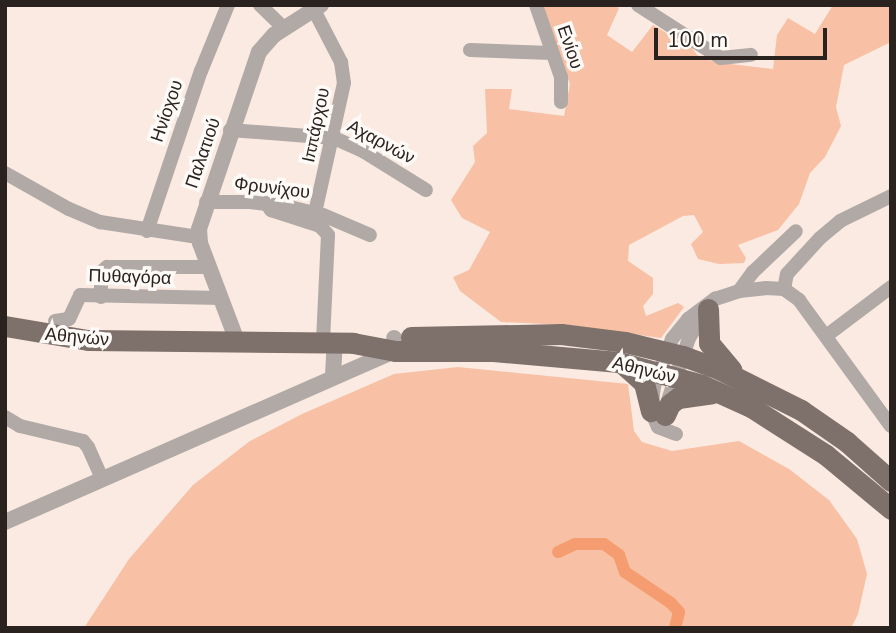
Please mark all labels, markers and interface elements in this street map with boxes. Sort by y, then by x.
scale bar [658,14,831,58]
street label: Ενίου [552,22,588,72]
text: 100 m [667,26,728,54]
street label: Ηνίοχου [146,77,188,145]
street label: Ιππάρχου [298,86,334,164]
street label: Παλατιού [181,115,225,191]
street label: Αχαρνών [344,115,418,169]
street label: Φρυνίχου [233,173,311,203]
street label: Πυθαγόρα [88,265,172,289]
street label: Αθηνών [44,323,110,351]
street label: Αθηνών [610,352,678,388]

